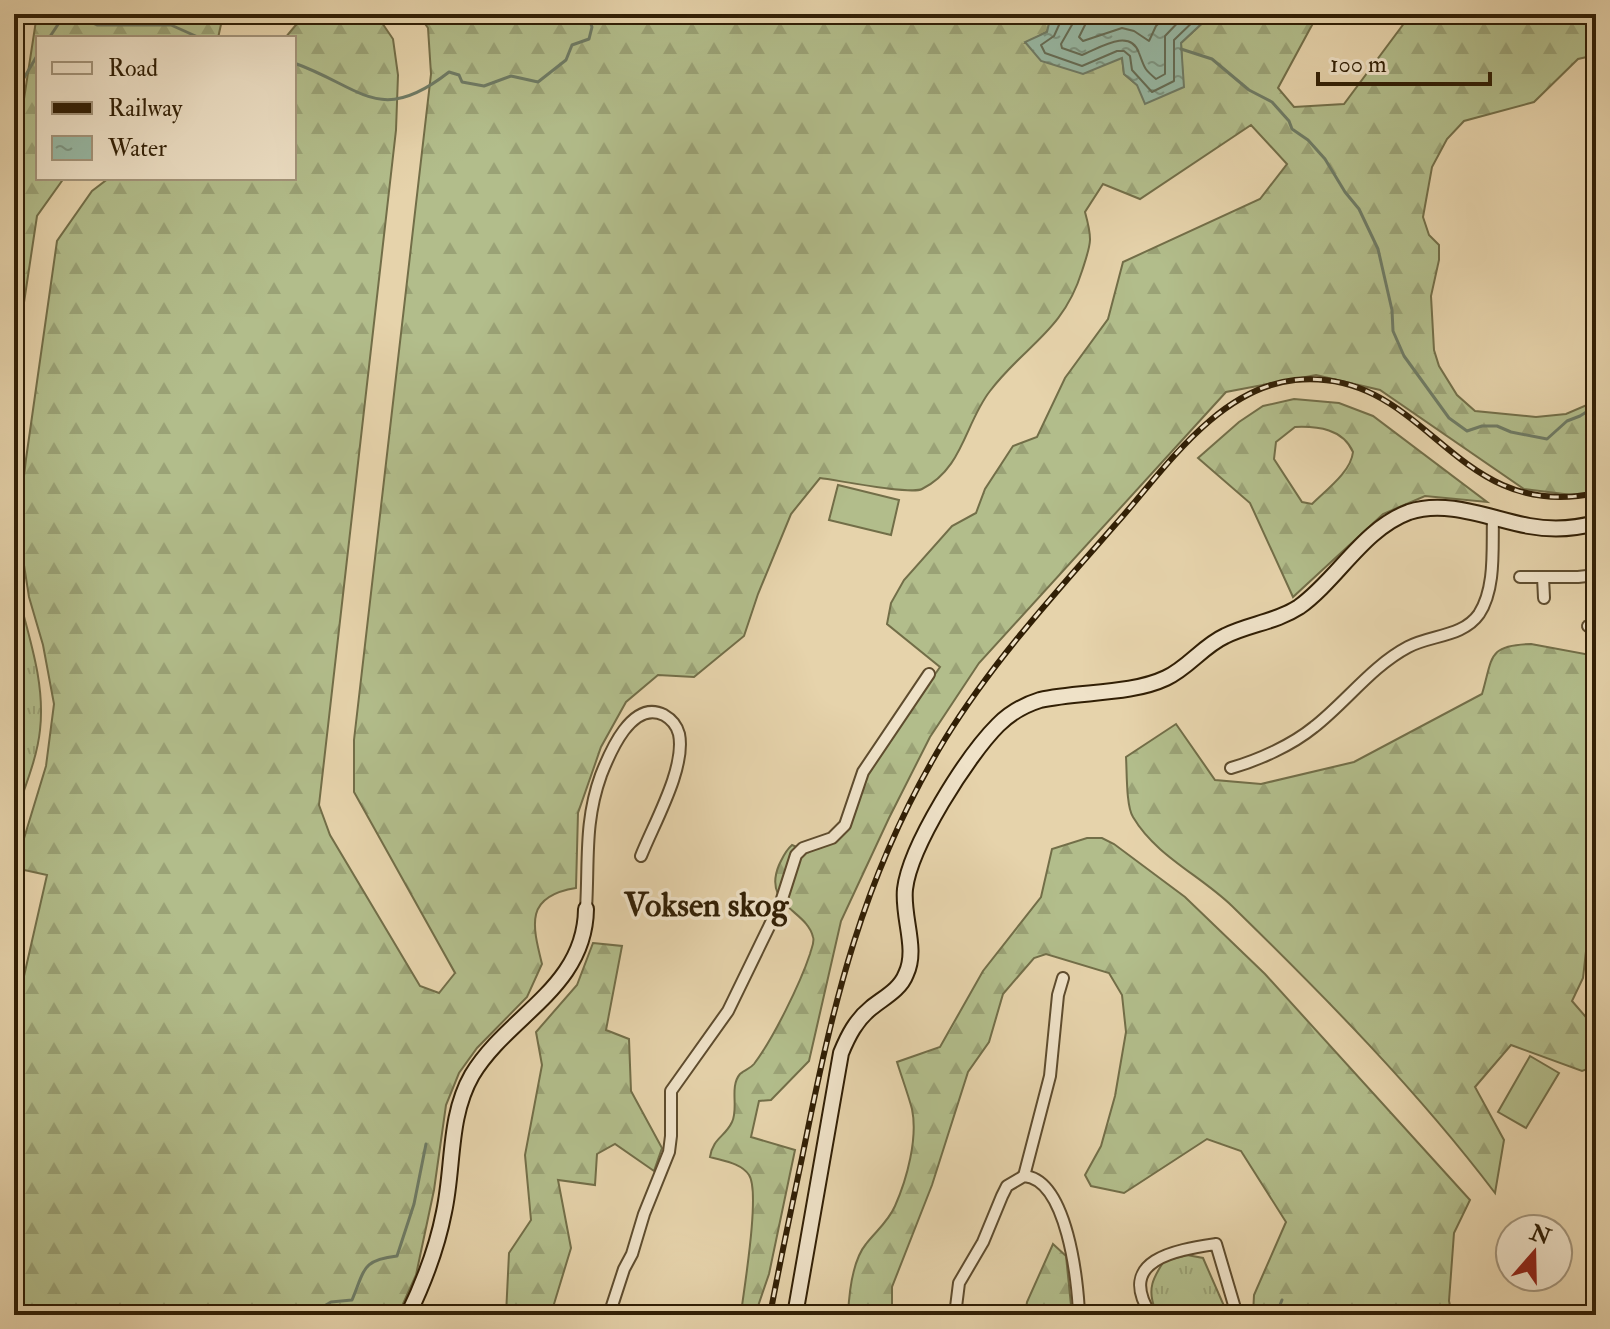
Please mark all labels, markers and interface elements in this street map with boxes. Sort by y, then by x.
legend [36,36,296,180]
scale bar [1318,36,1490,86]
text: 100 m [1330,49,1387,80]
text: Road [108,53,158,84]
text: Railway [108,93,183,124]
text: Water [107,133,167,164]
district label: Voksen skog [623,884,789,927]
north arrow [1494,1213,1574,1293]
text: N [1526,1218,1555,1252]

